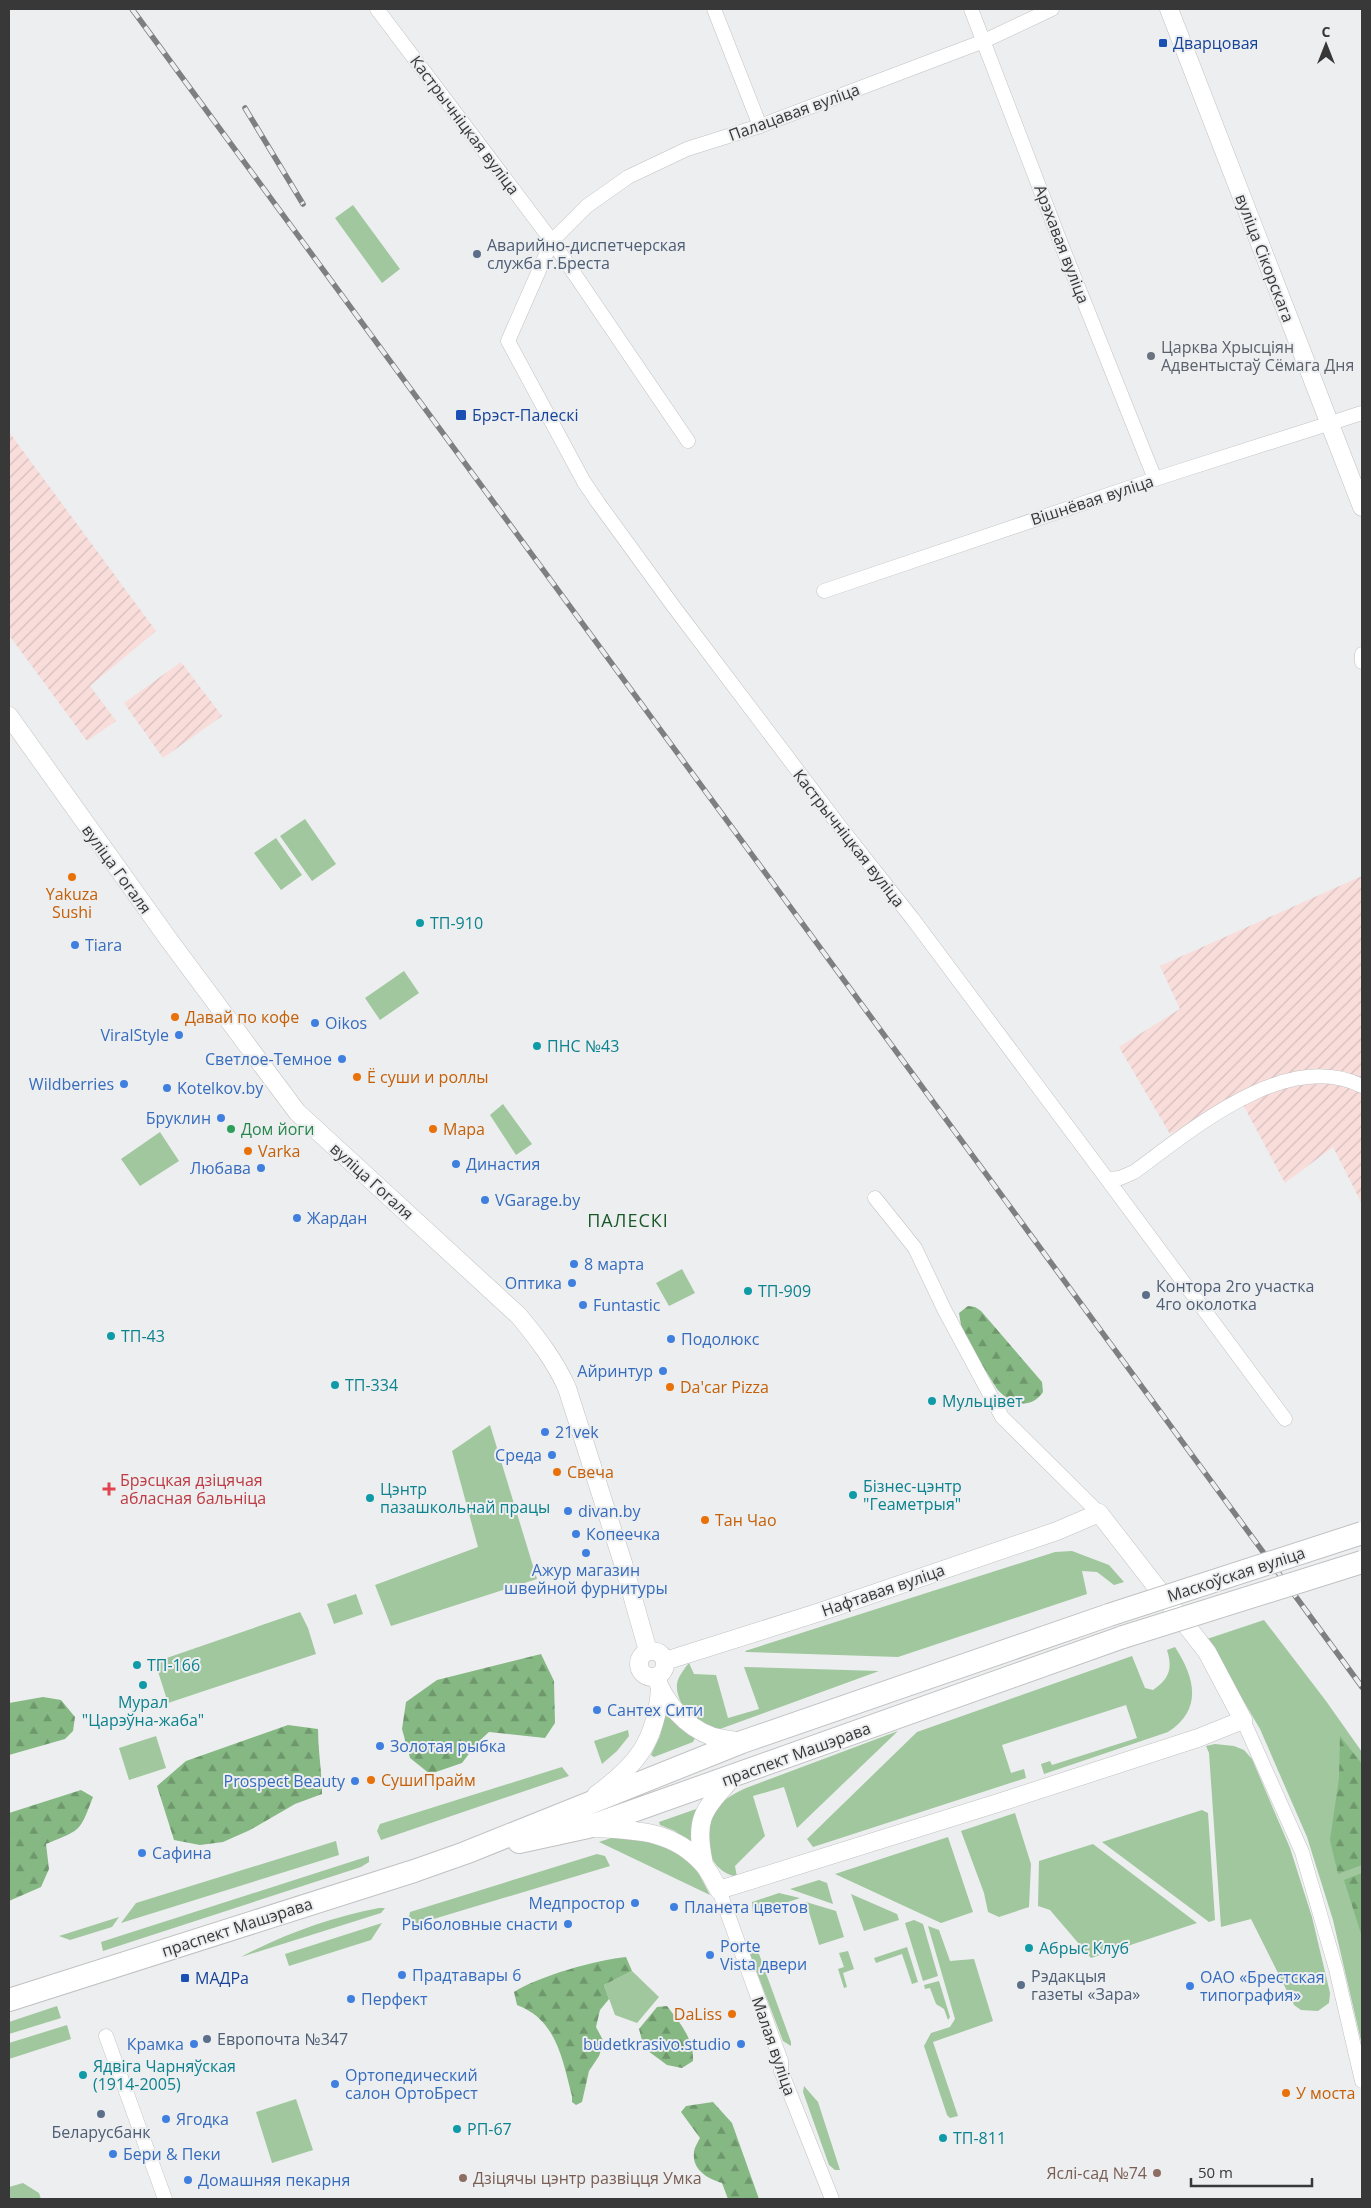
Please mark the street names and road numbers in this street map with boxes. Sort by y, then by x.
street label: Кастрычніцкая вуліца [405,51,525,199]
street label: Палацавая вуліца [725,78,863,146]
street label: Арэхавая вуліца [1029,181,1095,307]
street label: вуліца Сікорскага [1230,191,1300,325]
street label: Вішнёвая вуліца [1028,470,1156,530]
street label: Кастрычніцкая вуліца [788,765,910,911]
street label: вуліца Гогаля [77,820,157,918]
street label: вуліца Гогаля [326,1138,418,1224]
street label: Маскоўская вуліца [1164,1541,1308,1607]
street label: Нафтавая вуліца [818,1559,948,1621]
street label: праспект Машэрава [718,1717,874,1791]
street label: праспект Машэрава [159,1892,315,1962]
street label: Малая вуліца [747,1993,801,2099]

